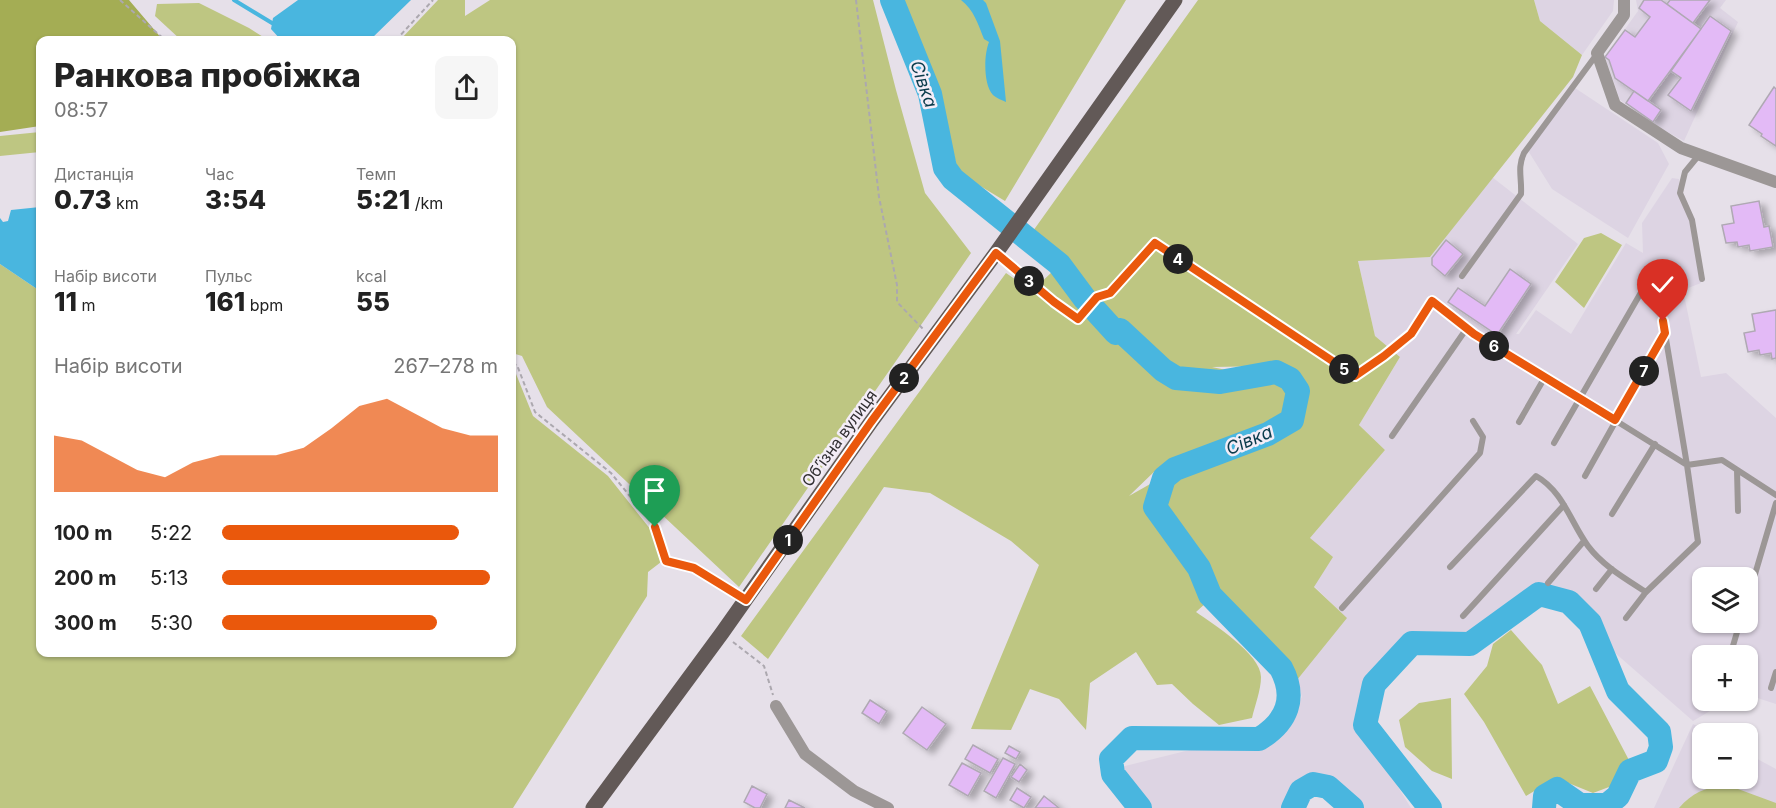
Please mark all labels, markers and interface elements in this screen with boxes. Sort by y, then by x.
text: Ранкова пробіжка [54,55,361,95]
button: share [435,56,498,119]
water label: Сівка [906,58,942,110]
text: 08:57 [54,98,108,122]
text: Дистанція [54,164,134,184]
text: Час [205,164,234,184]
text: Темп [356,164,396,184]
text: 0.73 [54,184,112,215]
text: 3:54 [205,184,266,215]
text: 5:21 [356,184,410,215]
text: km [112,193,139,213]
text: /km [410,193,443,213]
pin: 4 [1163,244,1193,274]
text: 4 [1173,249,1183,269]
pin [1637,259,1688,321]
text: Набір висоти [54,266,157,286]
text: Пульс [205,266,253,286]
text: kcal [356,266,387,286]
pin: 3 [1014,266,1044,296]
icon: check [1646,268,1679,301]
text: 3 [1024,271,1034,291]
text: 11 [54,286,77,317]
text: 161 [205,286,245,317]
text: 55 [356,286,390,317]
text: m [77,295,95,315]
text: bpm [245,295,283,315]
pin: 6 [1479,331,1509,361]
text: 6 [1489,336,1499,356]
text: Набір висоти [54,354,183,378]
text: 267–278 m [393,354,498,378]
pin: 5 [1329,354,1359,384]
pin: 7 [1629,356,1659,386]
text: 5 [1339,359,1349,379]
text: 7 [1639,361,1649,381]
pin: 2 [889,363,919,393]
text: 2 [899,368,909,388]
street label: Обʼїзна вулиця [797,386,881,490]
water label: Сівка [1223,421,1275,459]
pin [629,465,680,527]
icon: arrive [638,474,671,507]
text: 100 m [54,521,113,545]
text: 5:22 [150,521,192,545]
pin: 1 [773,525,803,555]
text: 1 [785,530,791,550]
text: 200 m [54,566,117,590]
text: 5:13 [150,566,188,590]
map controls [1692,567,1758,789]
button: layers [1692,567,1758,633]
text: 300 m [54,611,117,635]
text: 5:30 [150,611,193,635]
button: + [1692,645,1758,711]
button: − [1692,723,1758,789]

